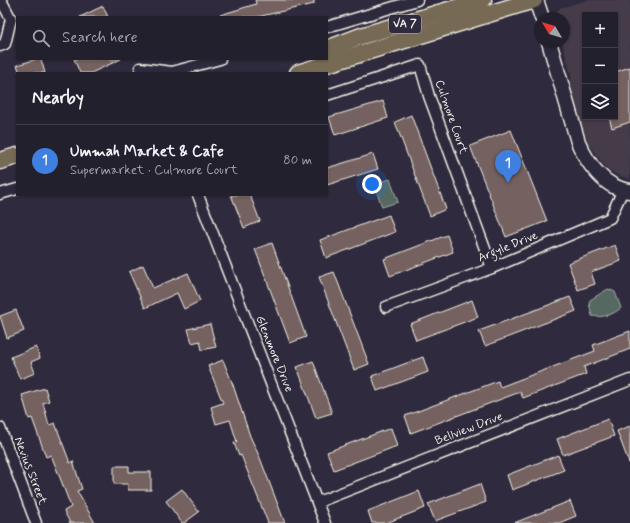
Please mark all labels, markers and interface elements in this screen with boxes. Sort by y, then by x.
north arrow [534,12,570,48]
map controls [582,12,618,120]
button: + [582,12,618,48]
road number: VA 7 [389,15,421,33]
search box [16,16,328,60]
icon: search [30,27,52,49]
text: Search here [62,28,138,48]
button: − [582,48,618,84]
street label: Culmore Court [431,78,471,156]
button: layers [582,84,618,120]
text: Nearby [32,87,84,109]
text: Ummah Market & Cafe [70,142,224,162]
pin: 1 [495,150,521,183]
text: 1 [42,152,48,169]
text: 80 m [283,152,312,169]
text: Supermarket · Culmore Court [70,162,238,179]
your location [362,174,382,194]
street label: Argyle Drive [476,228,541,267]
street label: Glenmore Drive [251,313,297,395]
street label: Bellview Drive [433,409,505,449]
street label: Nevius Street [10,435,50,507]

